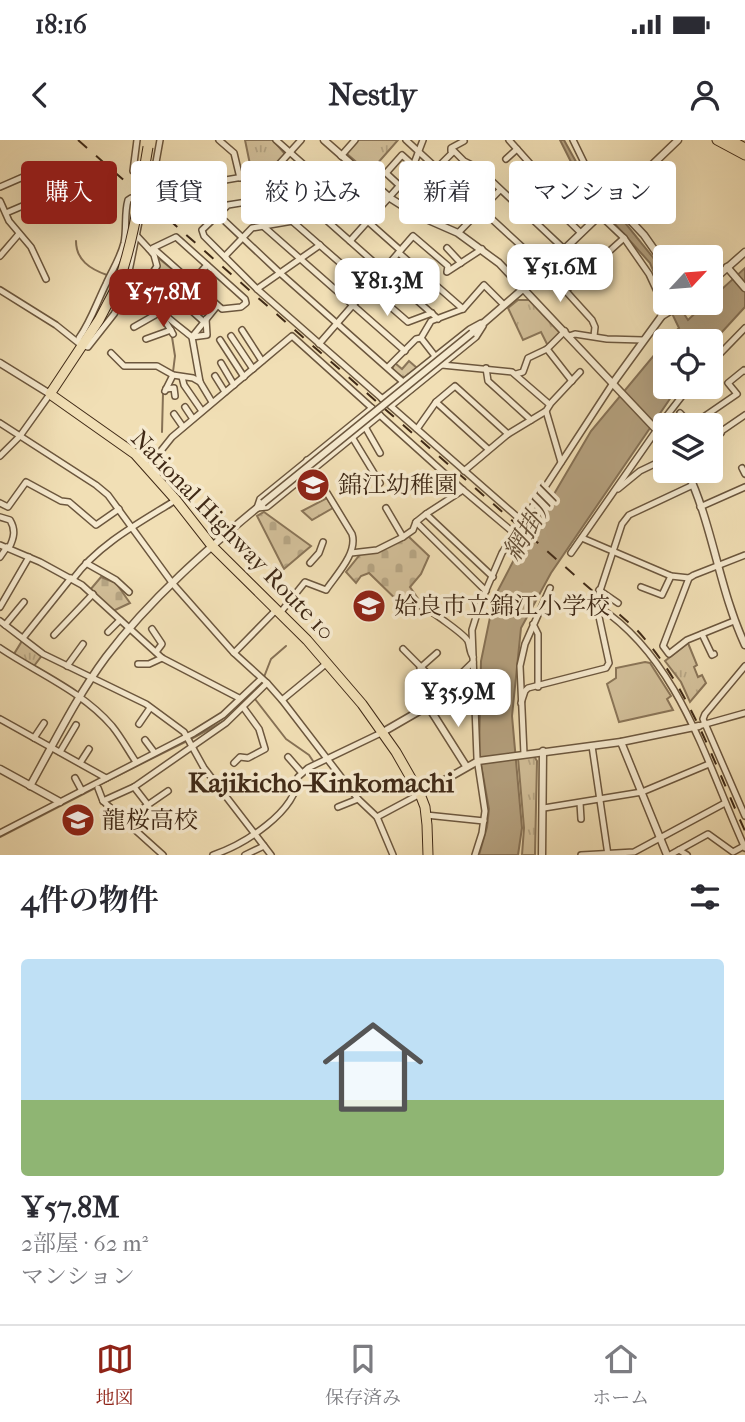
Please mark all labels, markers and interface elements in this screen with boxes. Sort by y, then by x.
text: 18:16 [35,9,87,40]
icon: back [21,76,59,114]
text: Nestly [329,76,417,113]
icon: person [686,76,724,114]
chip: 購入 [21,161,117,224]
chip: 賃貸 [131,161,227,224]
chip: 絞り込み [241,161,385,224]
chip: 新着 [399,161,495,224]
chip: マンション [509,161,676,224]
pin: ¥51.6M [503,244,617,304]
north arrow [653,245,723,315]
map controls [653,245,723,483]
text: ¥51.6M [523,253,597,280]
pin: ¥81.3M [330,258,444,318]
text: ¥81.3M [351,267,423,294]
pin: ¥57.8M [106,270,220,329]
text: ¥57.8M [125,278,201,305]
button: locate [653,329,723,399]
button: layers [653,413,723,483]
street label: National Highway Route 10 [125,424,341,646]
school or university icon: 錦江幼稚園 [294,466,332,504]
place label: 錦江幼稚園 [338,471,458,499]
water label: 網掛川 [497,481,565,566]
school or university icon: 姶良市立錦江小学校 [350,587,388,625]
place label: 姶良市立錦江小学校 [394,592,610,620]
pin: ¥35.9M [401,670,515,729]
text: ¥35.9M [421,678,495,705]
district label: Kajikicho-Kinkomachi [188,766,455,799]
school or university icon: 龍桜高校 [59,801,97,839]
place label: 龍桜高校 [102,806,198,834]
icon: filters [686,878,724,916]
text: 4件の物件 [21,883,159,918]
icon: home [310,1004,436,1130]
text: ¥57.8M [21,1190,120,1225]
text: 2部屋 · 62 m² [21,1230,148,1257]
text: マンション [21,1263,135,1290]
tab: 地図 [96,1340,134,1409]
tab: 保存済み [325,1340,401,1409]
tab: ホーム [592,1340,649,1409]

